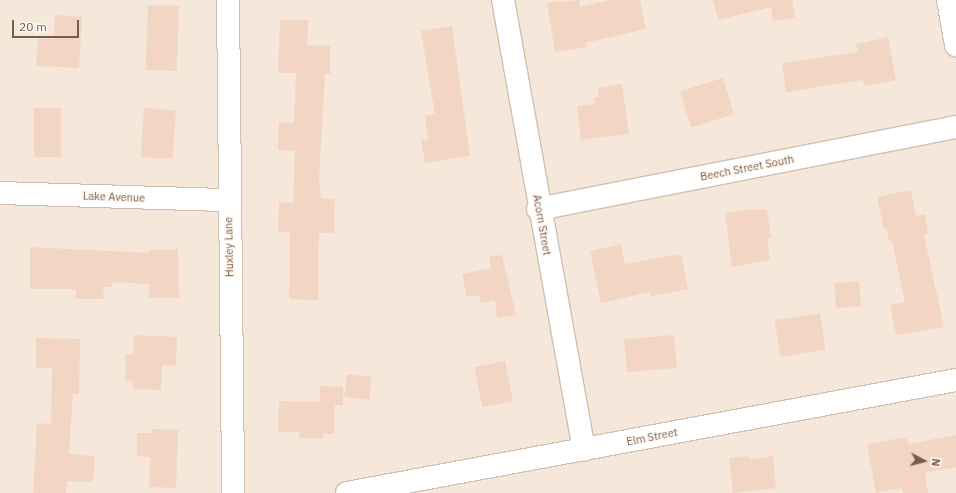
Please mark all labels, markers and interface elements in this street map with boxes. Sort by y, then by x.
scale bar [14,12,81,38]
text: 20 m [19,19,47,34]
street label: Beech Street South [699,152,795,184]
street label: Lake Avenue [83,189,145,205]
street label: Acorn Street [530,193,554,257]
street label: Huxley Lane [222,217,236,277]
street label: Elm Street [625,426,679,448]
north arrow [904,441,944,481]
text: N [928,458,943,467]

